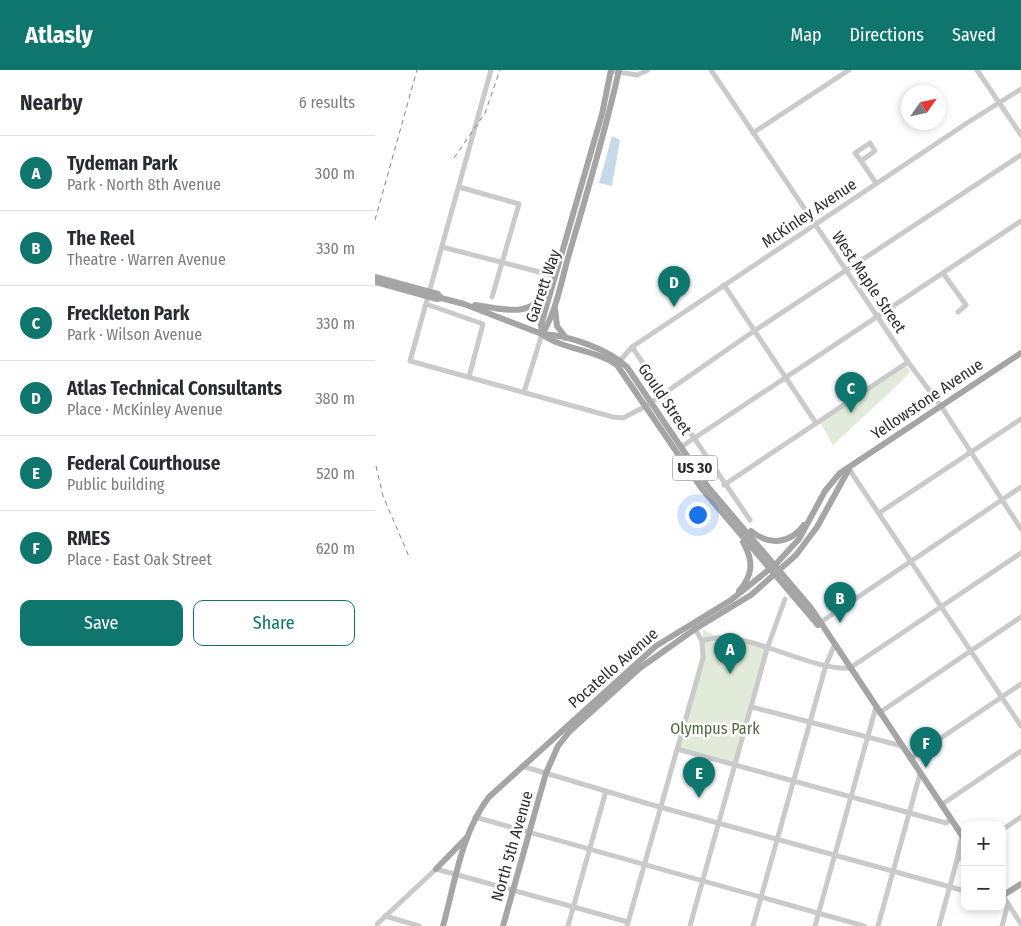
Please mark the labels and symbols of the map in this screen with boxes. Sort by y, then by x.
north arrow [901,85,946,130]
street label: McKinley Avenue [758,174,860,252]
street label: West Maple Street [828,228,910,337]
street label: Garrett Way [522,246,565,325]
pin: D [658,266,690,307]
street label: Yellowstone Avenue [868,355,987,443]
street label: Gould Street [634,360,696,439]
pin: C [835,372,867,413]
road number: US 30 [673,456,717,480]
your location [685,502,711,528]
pin: B [824,582,856,623]
street label: Pocatello Avenue [564,624,662,712]
pin: A [714,633,746,674]
park label: Olympus Park [670,719,760,738]
pin: F [910,727,942,768]
pin: E [683,757,715,798]
street label: North 5th Avenue [487,789,537,903]

